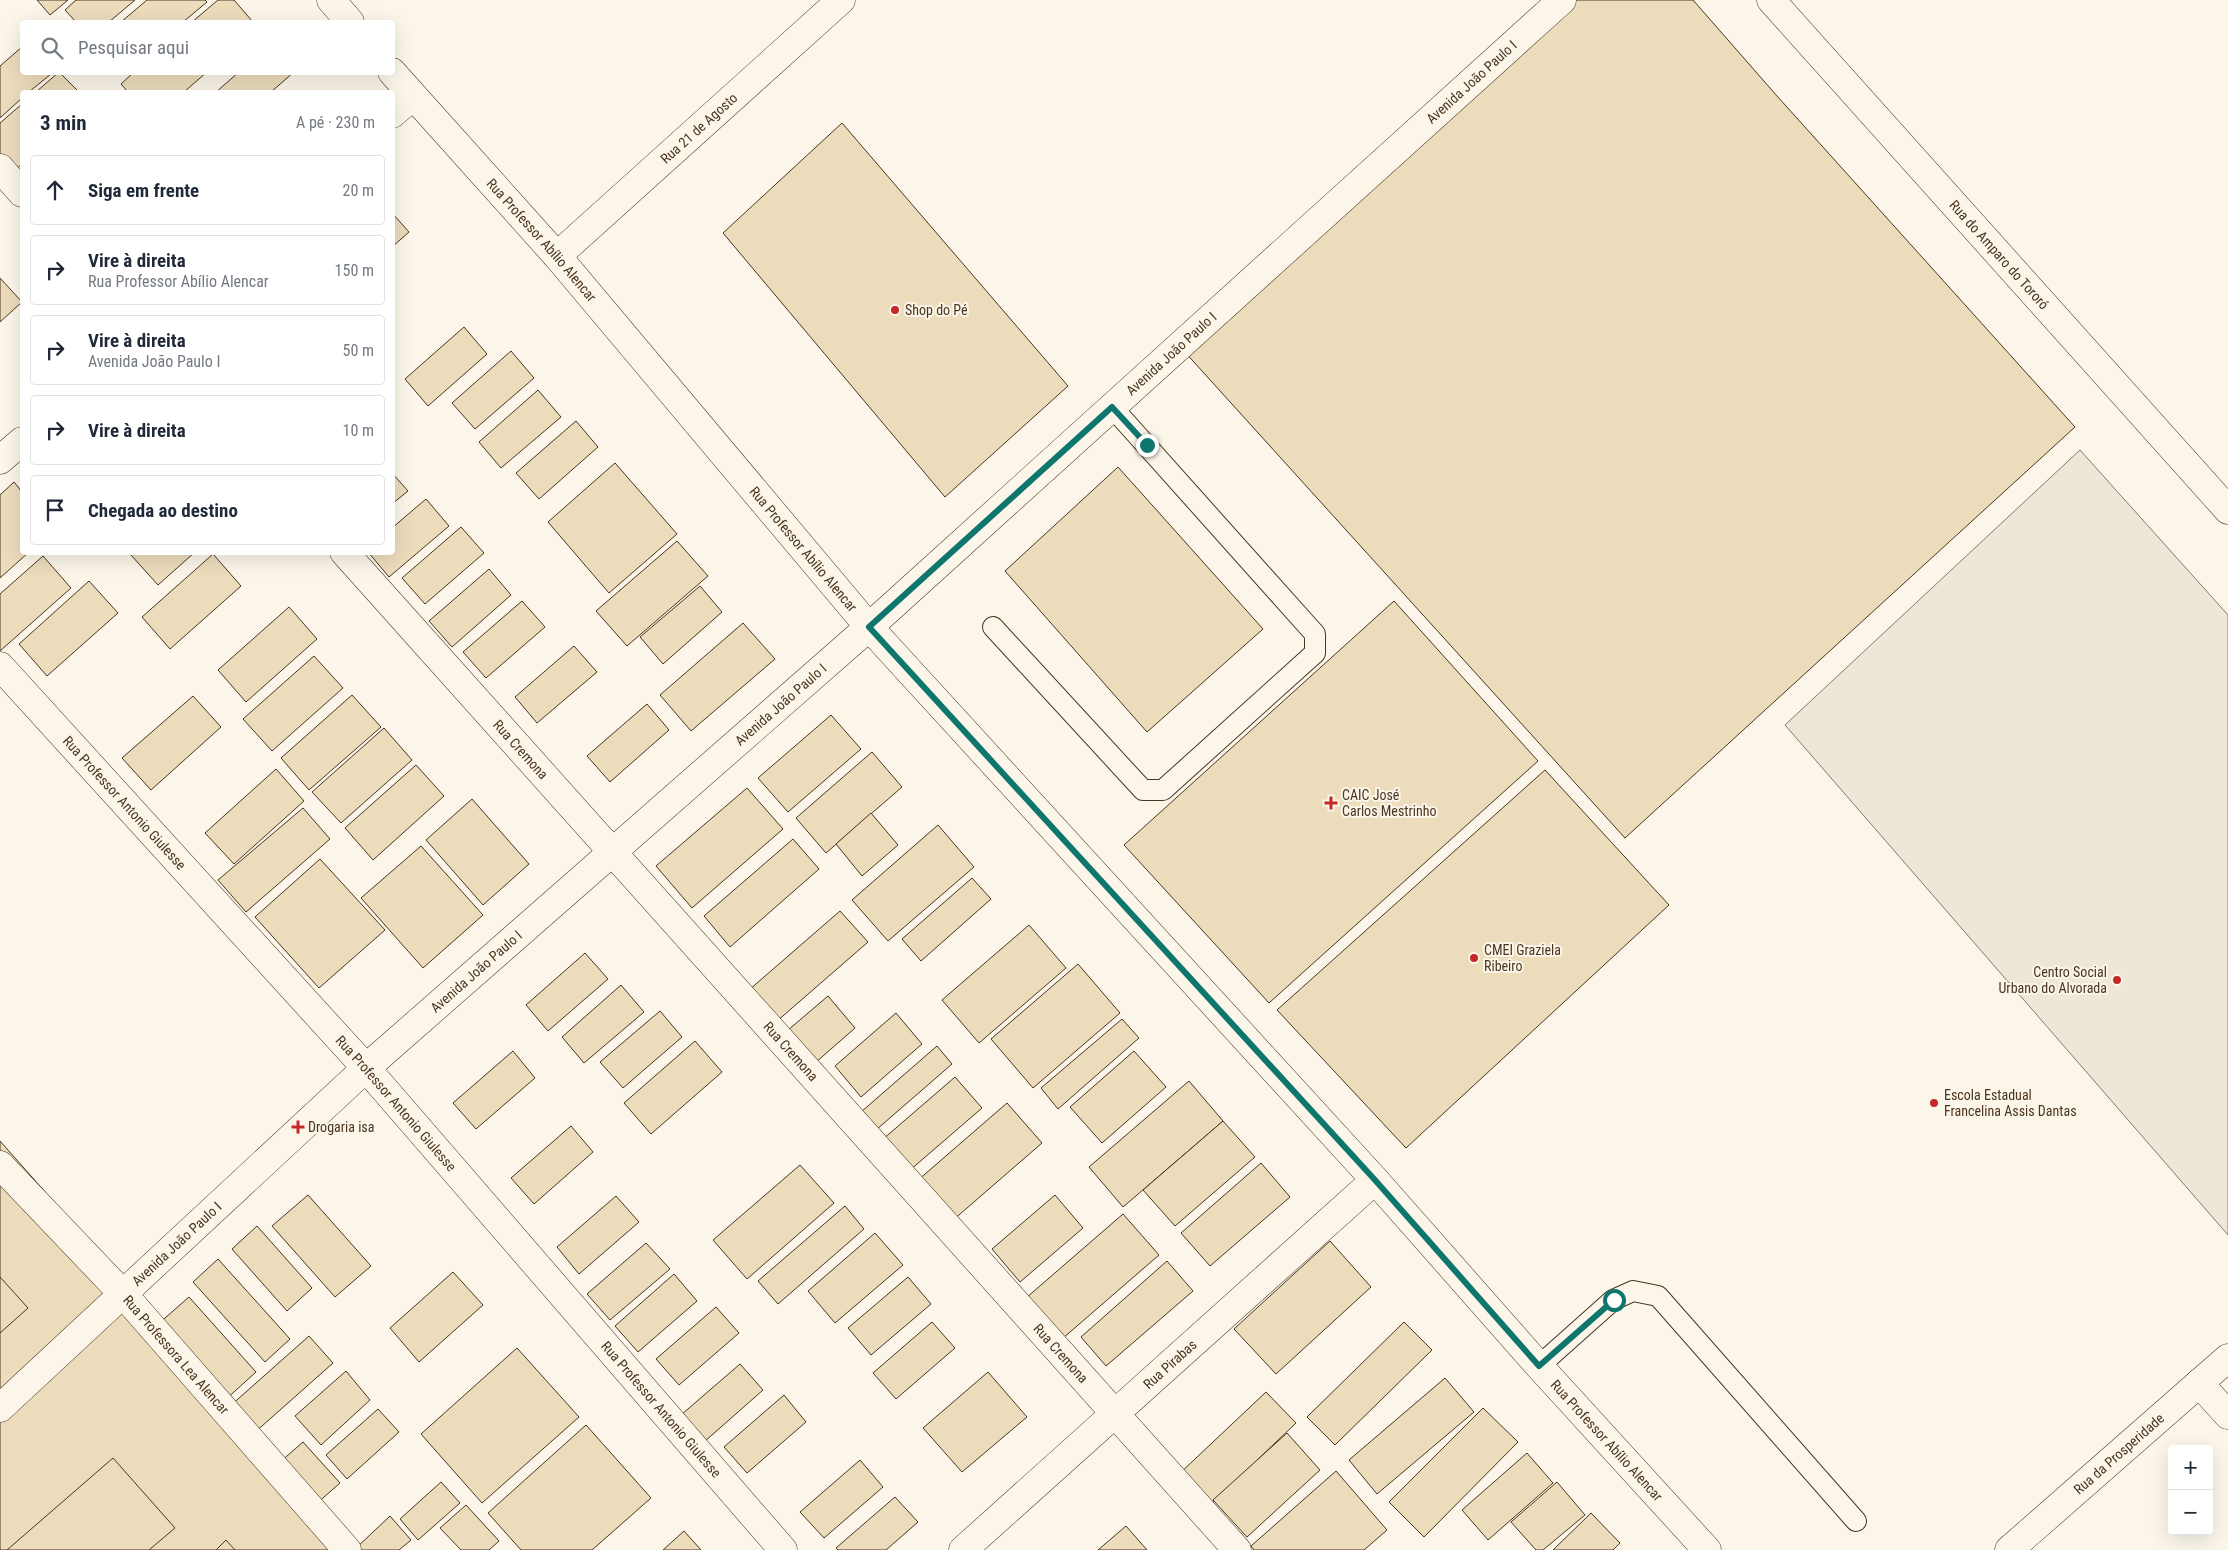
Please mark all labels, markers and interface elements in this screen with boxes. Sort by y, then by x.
search box [20,20,395,75]
icon: search [38,34,66,62]
text: Pesquisar aqui [78,36,189,59]
street label: Avenida João Paulo I [1423,37,1520,127]
street label: Rua 21 de Agosto [657,90,740,167]
text: 3 min [40,111,87,135]
text: A pé · 230 m [296,113,375,132]
street label: Rua Professor Abílio Alencar [483,175,600,305]
icon: ahead [41,176,69,204]
text: Siga em frente [88,179,199,202]
text: 20 m [342,181,374,200]
street label: Rua do Amparo do Tororó [1946,197,2052,313]
text: Vire à direita [88,249,186,272]
icon: right [41,256,69,284]
text: 150 m [335,261,374,280]
text: Rua Professor Abílio Alencar [88,272,269,291]
place label: Shop do Pé [905,302,968,318]
marker: Shop do Pé [889,304,901,316]
street label: Avenida João Paulo I [1123,309,1220,398]
text: Vire à direita [88,329,186,352]
icon: right [41,336,69,364]
text: 50 m [342,341,374,360]
text: Avenida João Paulo I [88,352,220,371]
icon: right [41,416,69,444]
text: Vire à direita [88,419,186,442]
text: 10 m [342,421,374,440]
route end [1136,434,1159,457]
street label: Rua Professor Abílio Alencar [746,483,860,615]
icon: arrive [41,496,69,524]
text: Chegada ao destino [88,499,238,522]
street label: Avenida João Paulo I [732,660,830,749]
street label: Rua Cremona [490,717,551,782]
street label: Rua Professor Antonio Giulesse [60,733,190,873]
place label: CAIC José Carlos Mestrinho [1342,787,1436,819]
marker: CAIC José Carlos Mestrinho [1324,796,1338,810]
street label: Avenida João Paulo I [427,927,525,1016]
place label: CMEI Graziela Ribeiro [1484,942,1561,974]
marker: CMEI Graziela Ribeiro [1468,952,1480,964]
place label: Centro Social Urbano do Alvorada [1999,964,2107,996]
marker: Centro Social Urbano do Alvorada [2111,974,2123,986]
street label: Rua Cremona [760,1018,821,1084]
street label: Rua Professor Antonio Giulesse [332,1032,460,1175]
place label: Escola Estadual Francelina Assis Dantas [1944,1087,2077,1119]
marker: Escola Estadual Francelina Assis Dantas [1928,1097,1940,1109]
place label: Drogaria isa [308,1119,374,1135]
marker: Drogaria isa [292,1121,304,1133]
street label: Avenida João Paulo I [129,1199,225,1289]
route start [1603,1289,1626,1312]
street label: Rua Professora Lea Alencar [120,1292,233,1418]
street label: Rua Cremona [1030,1320,1091,1386]
street label: Rua Pirabas [1140,1336,1200,1392]
street label: Rua Professor Antonio Giulesse [598,1338,725,1481]
street label: Rua Professor Abílio Alencar [1548,1376,1666,1504]
street label: Rua da Prosperidade [2070,1410,2167,1498]
map controls [2168,1445,2213,1535]
button: + [2168,1445,2213,1490]
button: − [2168,1490,2213,1535]

